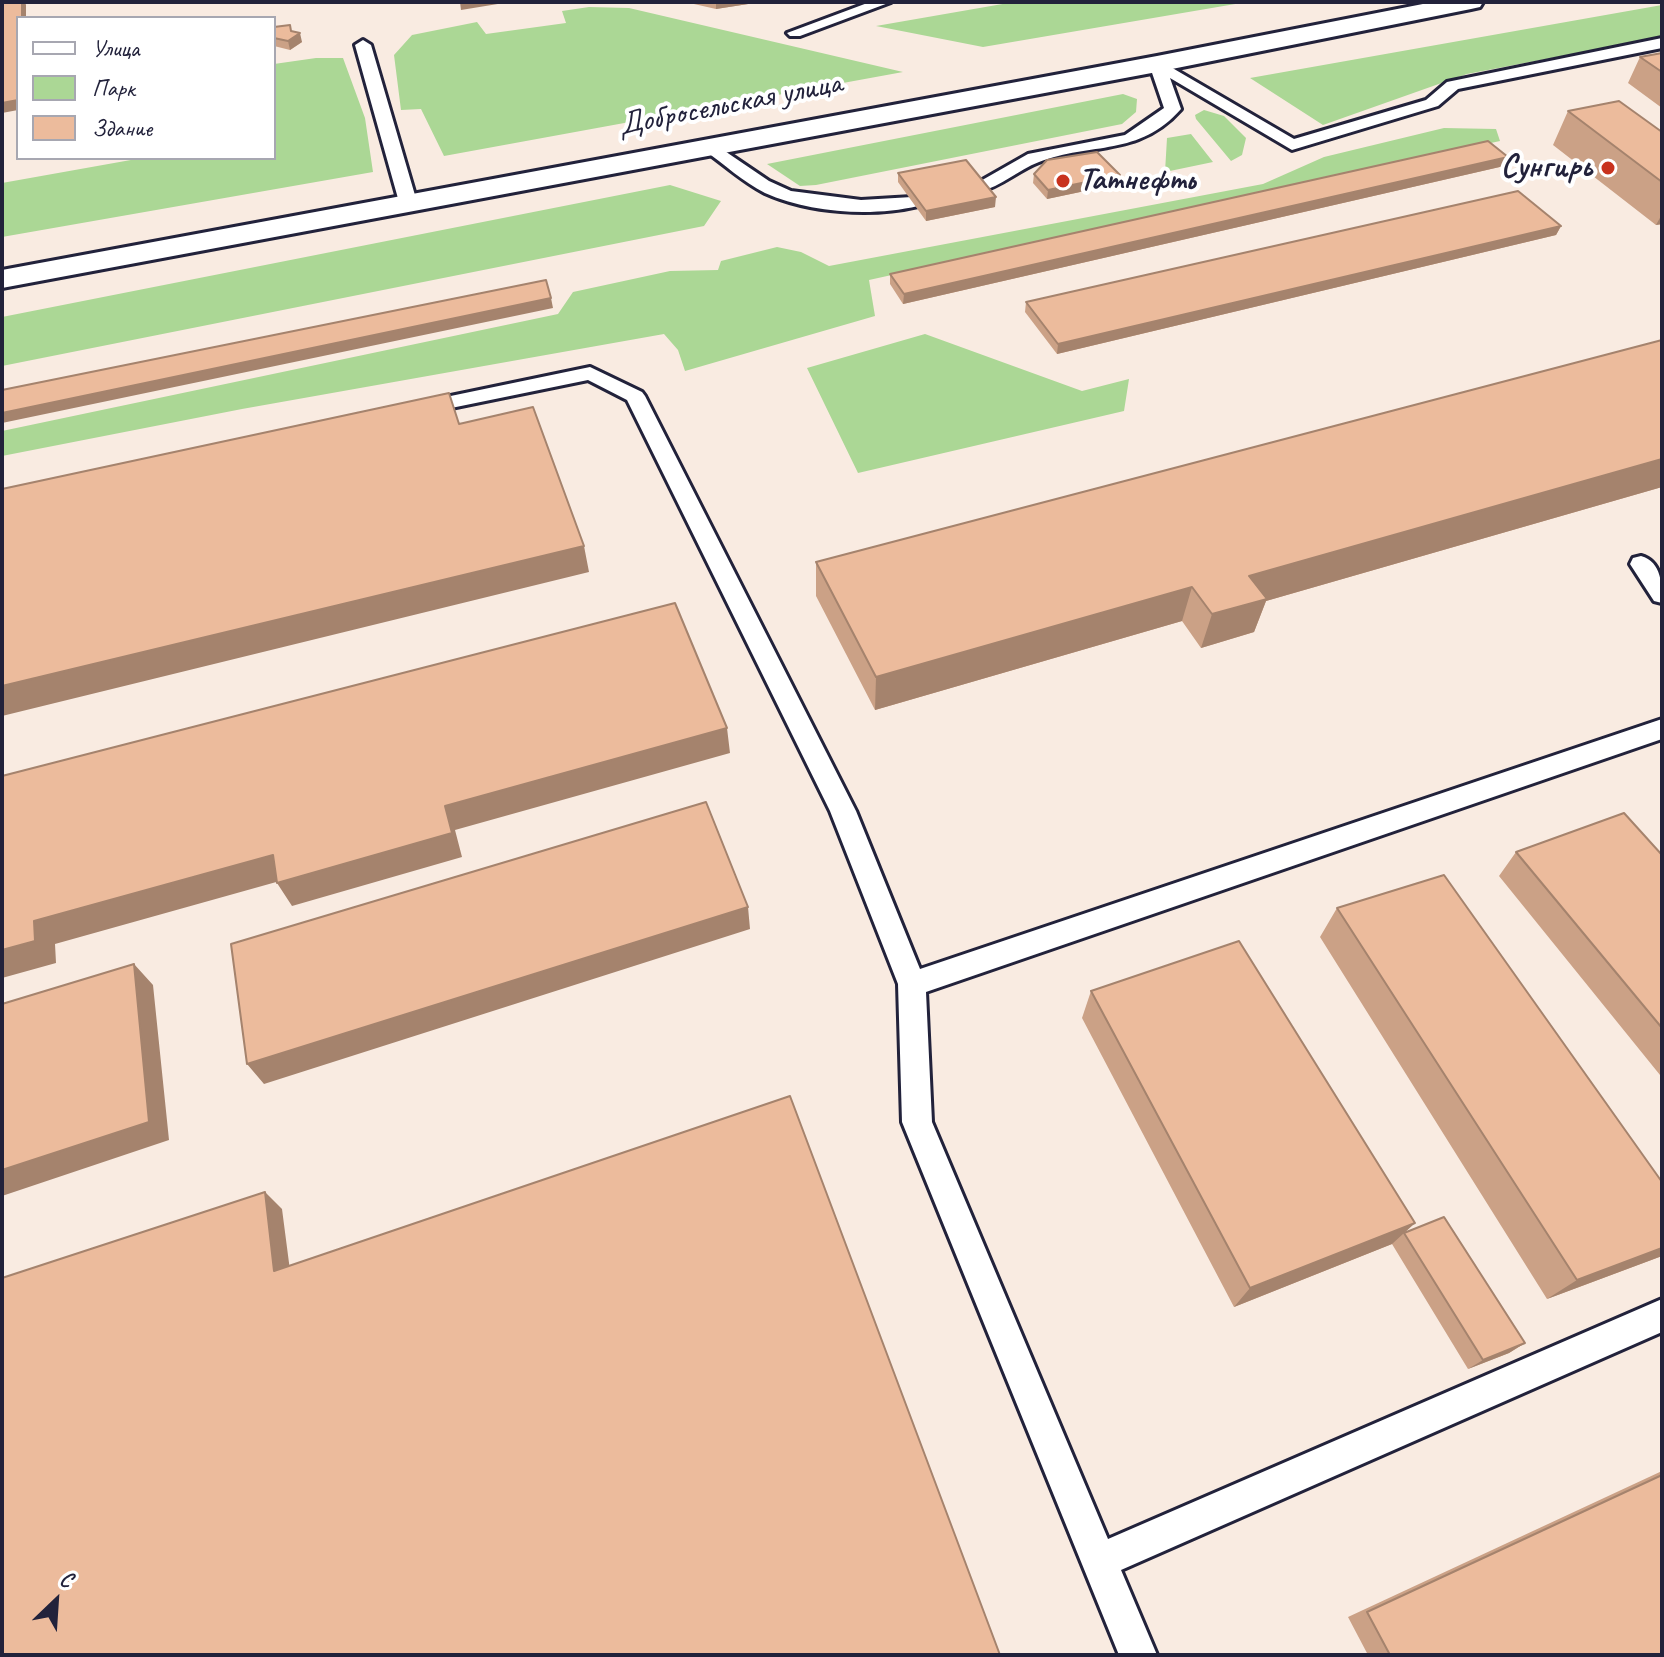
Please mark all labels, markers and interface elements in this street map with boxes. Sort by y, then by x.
legend [16,16,276,160]
text: Улица [92,33,140,63]
street label: Добросельская улица [615,65,845,145]
text: Парк [92,73,135,103]
text: Здание [92,113,152,143]
place label: Сунгирь [1501,149,1592,187]
marker: Сунгирь [1599,159,1617,177]
place label: Татнефть [1079,162,1195,200]
marker: Татнефть [1054,172,1072,190]
north arrow [16,1561,96,1641]
text: С [55,1564,77,1594]

